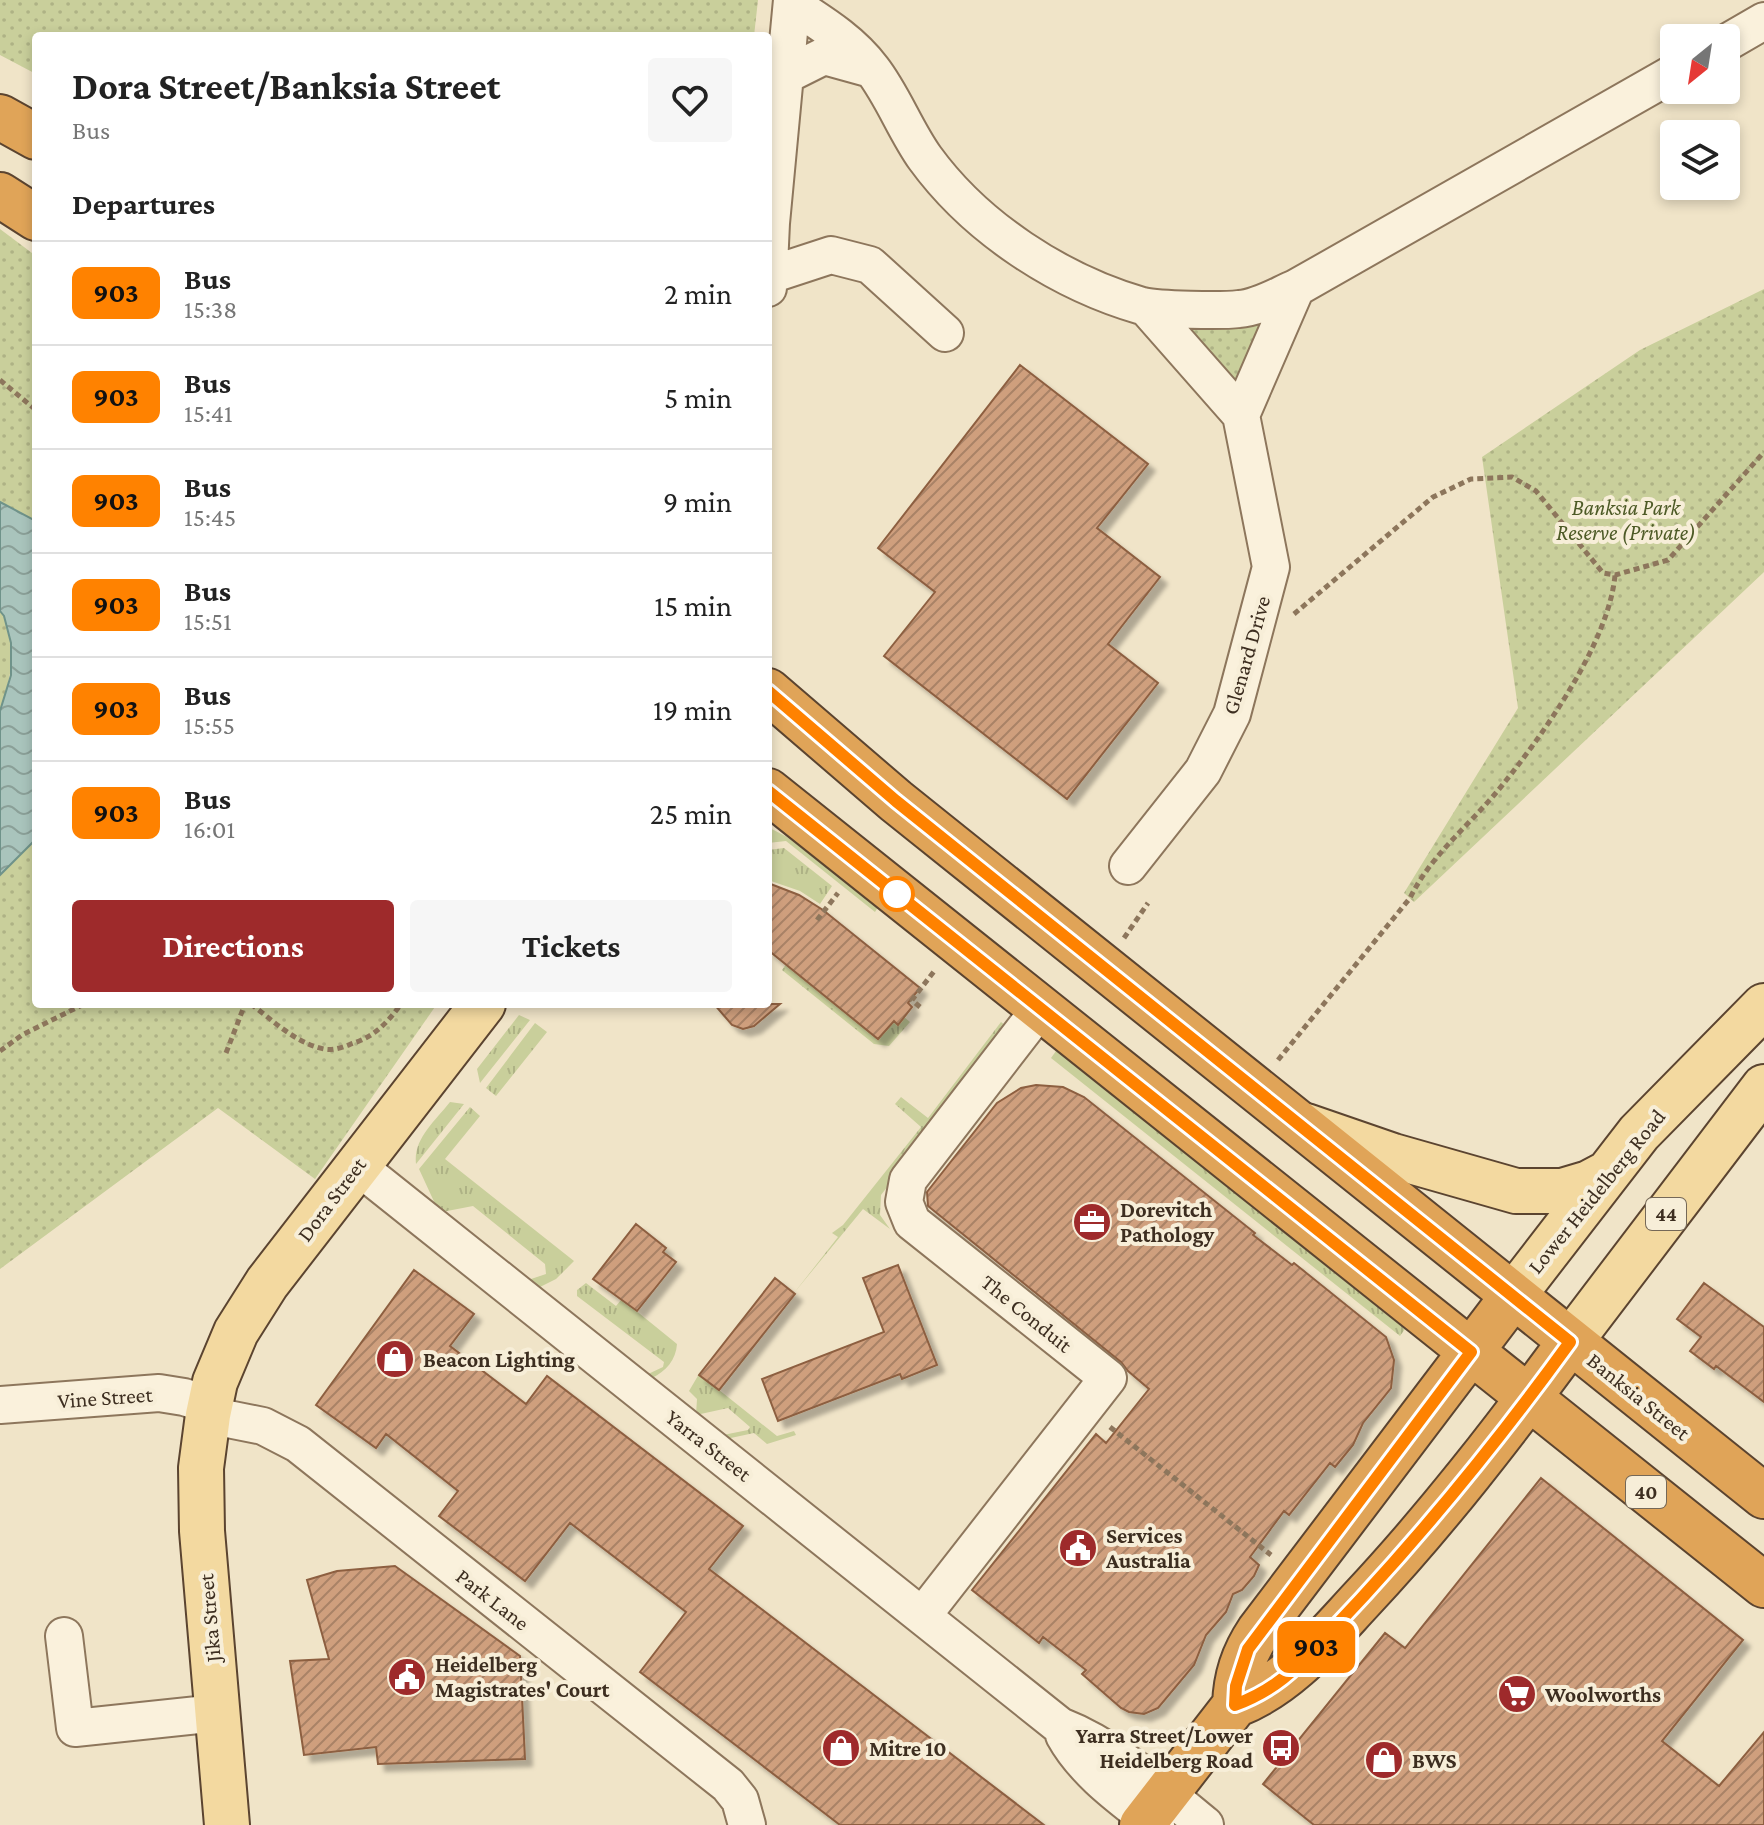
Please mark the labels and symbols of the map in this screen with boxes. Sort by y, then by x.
north arrow [1660,24,1740,104]
park label: Banksia Park Reserve (Private) [1556,495,1696,546]
street label: Glenard Drive [1218,593,1275,717]
unlabelled marker [880,877,914,911]
street label: Lower Heidelberg Road [1522,1104,1671,1278]
street label: Dora Street [292,1152,372,1246]
place label: Dorevitch Pathology [1120,1197,1215,1247]
road number: 44 [1646,1198,1686,1230]
office icon: Dorevitch Pathology [1071,1201,1113,1243]
street label: The Conduit [976,1269,1078,1358]
shop icon: Beacon Lighting [374,1338,416,1380]
place label: Beacon Lighting [423,1347,575,1372]
street label: Banksia Street [1582,1347,1696,1446]
street label: Vine Street [57,1382,154,1413]
street label: Yarra Street [661,1404,757,1487]
road number: 40 [1626,1476,1666,1508]
place label: Services Australia [1105,1523,1191,1573]
public building icon: Services Australia [1057,1527,1099,1569]
street label: Park Lane [451,1563,534,1636]
street label: Jika Street [193,1572,226,1665]
line badge: 903 [1270,1621,1362,1673]
place label: Heidelberg Magistrates' Court [435,1652,611,1702]
public building icon: Heidelberg Magistrates' Court [386,1656,428,1698]
supermarket icon: Woolworths [1496,1673,1538,1715]
place label: Woolworths [1544,1682,1661,1707]
place label: Yarra Street/Lower Heidelberg Road [1076,1723,1253,1773]
shop icon: Mitre 10 [820,1727,862,1769]
bus stop icon: Yarra Street/Lower Heidelberg Road [1260,1727,1302,1769]
place label: Mitre 10 [869,1736,947,1761]
shop icon: BWS [1363,1739,1405,1781]
place label: BWS [1412,1748,1457,1773]

